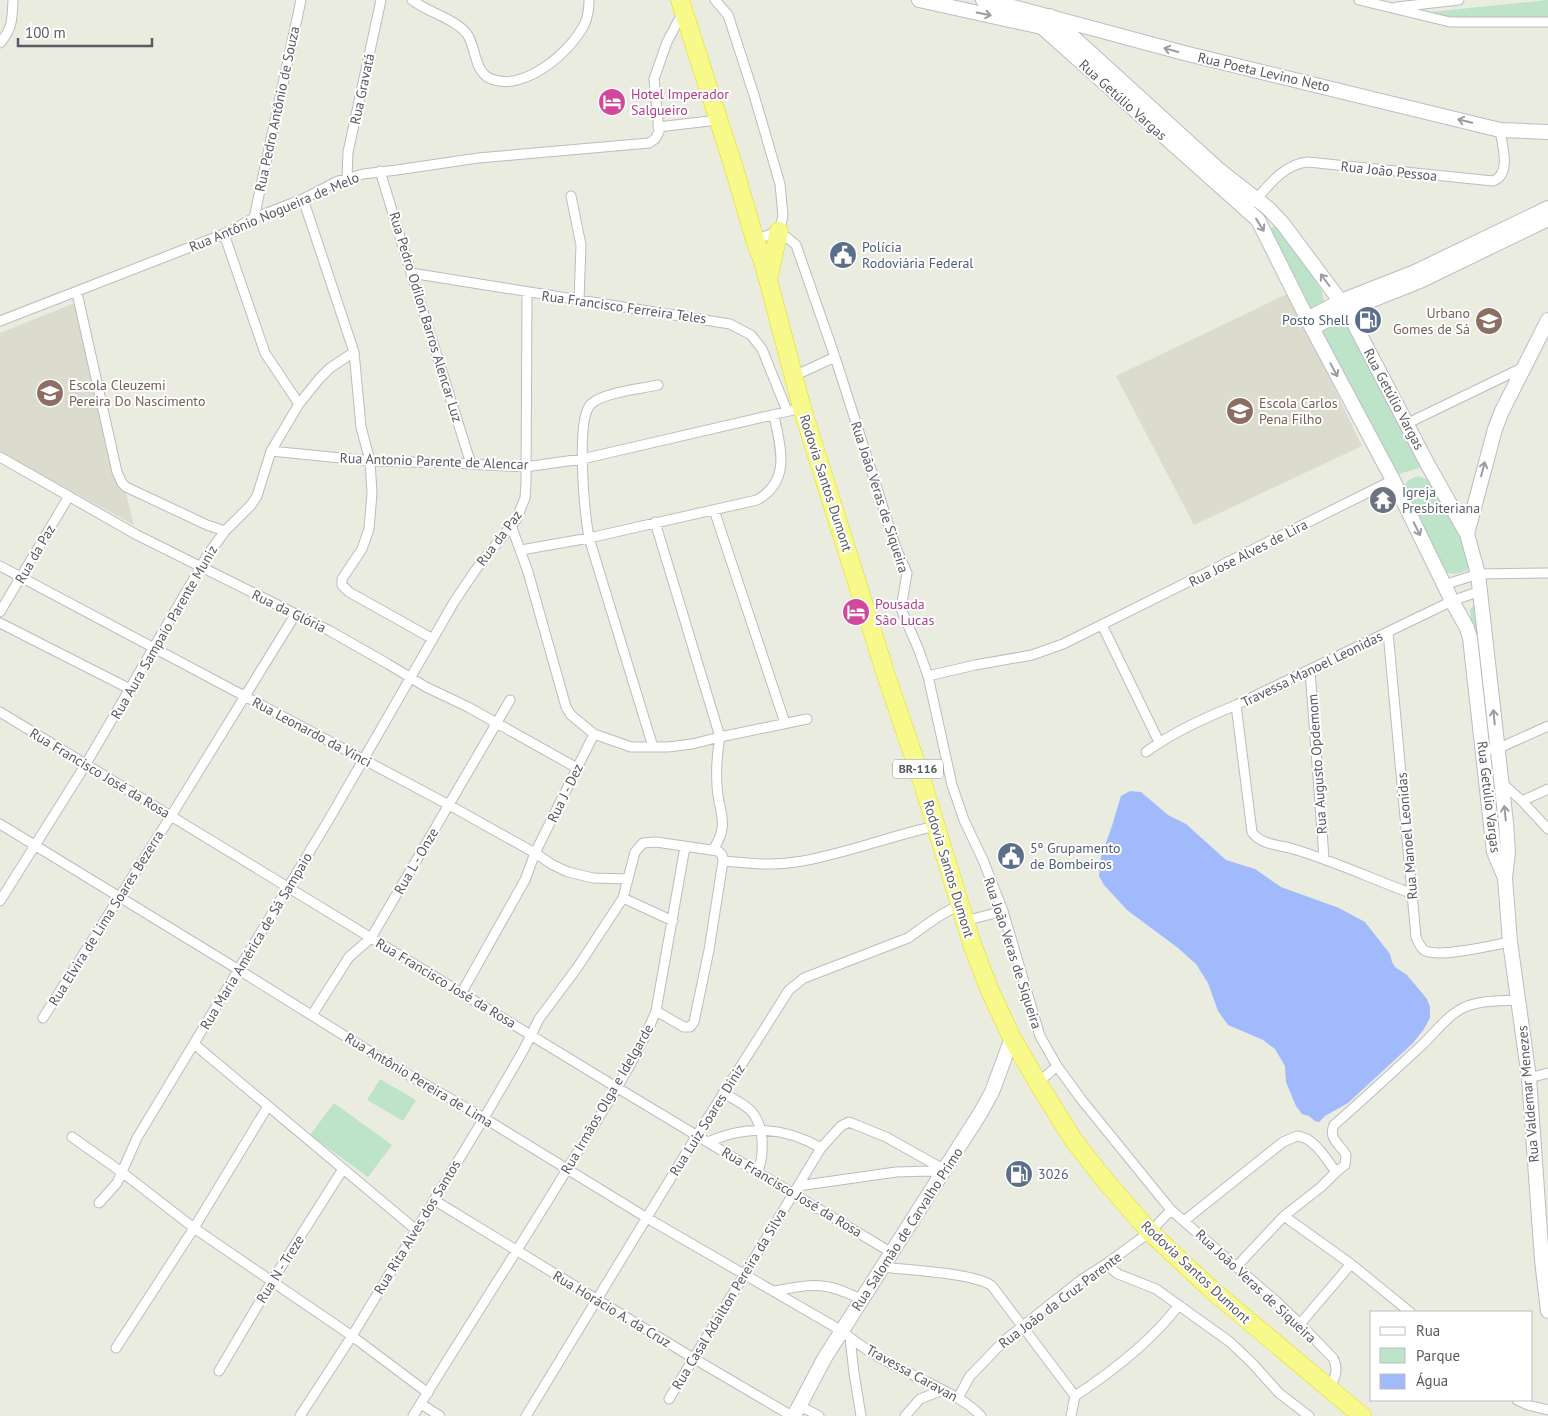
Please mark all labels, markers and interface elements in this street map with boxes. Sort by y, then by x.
one-way arrow [975,10,991,19]
scale bar [18,15,151,47]
text: 100 m [25,23,66,42]
street label: Rua Pedro Antônio de Souza [251,25,303,193]
one-way arrow [1164,45,1180,54]
street label: Rua Poeta Levino Neto [1196,48,1332,96]
street label: Rua Gravatá [346,52,378,126]
street label: Rua Getúlio Vargas [1075,56,1171,144]
place label: Hotel Imperador Salgueiro [631,85,729,119]
hotel icon: Hotel Imperador Salgueiro [597,87,627,117]
one-way arrow [1458,116,1474,125]
street label: Rua João Pessoa [1340,157,1438,185]
street label: Rua Antônio Nogueira de Melo [186,168,362,256]
street label: Rua Pedro Odilon Barros Alencar Luz [385,210,467,424]
one-way arrow [1256,218,1266,232]
place label: Polícia Rodoviária Federal [862,238,973,272]
public building icon: Polícia Rodoviária Federal [828,240,858,270]
one-way arrow [1320,274,1331,287]
street label: Rua Francisco Ferreira Teles [540,287,708,327]
place label: Urbano Gomes de Sá [1393,304,1470,338]
fuel station icon: Posto Shell [1353,305,1383,335]
school or university icon: Urbano Gomes de Sá [1474,306,1504,336]
place label: Posto Shell [1282,311,1349,329]
street label: Rua Getúlio Vargas [1360,345,1428,453]
one-way arrow [1329,362,1339,377]
place label: Escola Cleuzemi Pereira Do Nascimento [69,376,205,410]
school or university icon: Escola Cleuzemi Pereira Do Nascimento [35,378,65,408]
place label: Escola Carlos Pena Filho [1259,394,1338,428]
school or university icon: Escola Carlos Pena Filho [1225,396,1255,426]
street label: Rodovia Santos Dumont [795,412,857,554]
street label: Rua João Veras de Siqueira [847,419,913,575]
street label: Rua Antonio Parente de Alencar [339,449,529,473]
one-way arrow [1479,462,1488,478]
place label: Igreja Presbiteriana [1402,483,1480,517]
temple icon: Igreja Presbiteriana [1368,485,1398,515]
street label: Rua da Paz [472,507,526,569]
street label: Rua Jose Alves de Lira [1186,515,1310,591]
street label: Rua da Paz [11,521,59,587]
one-way arrow [1412,522,1422,537]
street label: Rua Aura Sampaio Parente Muniz [107,542,221,722]
street label: Rua da Glória [249,585,329,637]
place label: Pousada São Lucas [875,595,934,629]
hotel icon: Pousada São Lucas [841,597,871,627]
street label: Travessa Manoel Leonidas [1238,627,1386,711]
street label: Rua Leonardo da Vinci [249,693,375,771]
street label: Rua Augusto Opdemom [1303,693,1331,835]
one-way arrow [1489,710,1499,726]
street label: Rua Francisco José da Rosa [26,724,174,822]
street label: Rua Getúlio Vargas [1473,740,1505,854]
road number: BR-116 [893,760,943,779]
street label: Rua J - Dez [543,761,587,825]
street label: Rua Manoel Leonidas [1392,772,1422,900]
street label: Rodovia Santos Dumont [919,798,979,940]
one-way arrow [1500,806,1510,822]
street label: Rua L - Onze [390,825,442,897]
street label: Rua Elvira de Lima Soares Bezerra [44,827,168,1009]
place label: 5º Grupamento de Bombeiros [1030,839,1121,873]
public building icon: 5º Grupamento de Bombeiros [996,841,1026,871]
street label: Rua Maria América de Sá Sampaio [196,849,316,1033]
street label: Rua João Veras de Siqueira [980,875,1046,1031]
street label: Rua Francisco José da Rosa [372,934,520,1032]
street label: Rua Irmãos Olga e Idelgarde [557,1021,657,1177]
street label: Rua Valdemar Menezes [1513,1025,1543,1163]
street label: Rua Antônio Pereira de Lima [342,1029,496,1131]
street label: Rua Luiz Soares Diniz [665,1061,749,1179]
street label: Rua Francisco José da Rosa [718,1143,866,1241]
street label: Rua Salomão de Carvalho Primo [847,1144,967,1314]
street label: Rua Rita Alves dos Santos [370,1156,464,1298]
fuel station icon: 3026 [1004,1159,1034,1189]
place label: 3026 [1038,1165,1069,1183]
street label: Rua Casal Adailton Pereira da Silva [668,1205,790,1393]
street label: Rodovia Santos Dumont [1138,1217,1255,1327]
street label: Rua João Veras de Siqueira [1192,1225,1320,1347]
street label: Rua N - Treze [252,1232,308,1306]
street label: Rua João da Cruz Parente [995,1248,1125,1352]
street label: Rua Horácio A. da Cruz [550,1267,674,1351]
legend [1370,1311,1533,1401]
text: Rua [1416,1321,1440,1340]
street label: Travessa Caravan [863,1340,961,1406]
text: Parque [1416,1346,1460,1365]
text: Água [1416,1371,1448,1390]

